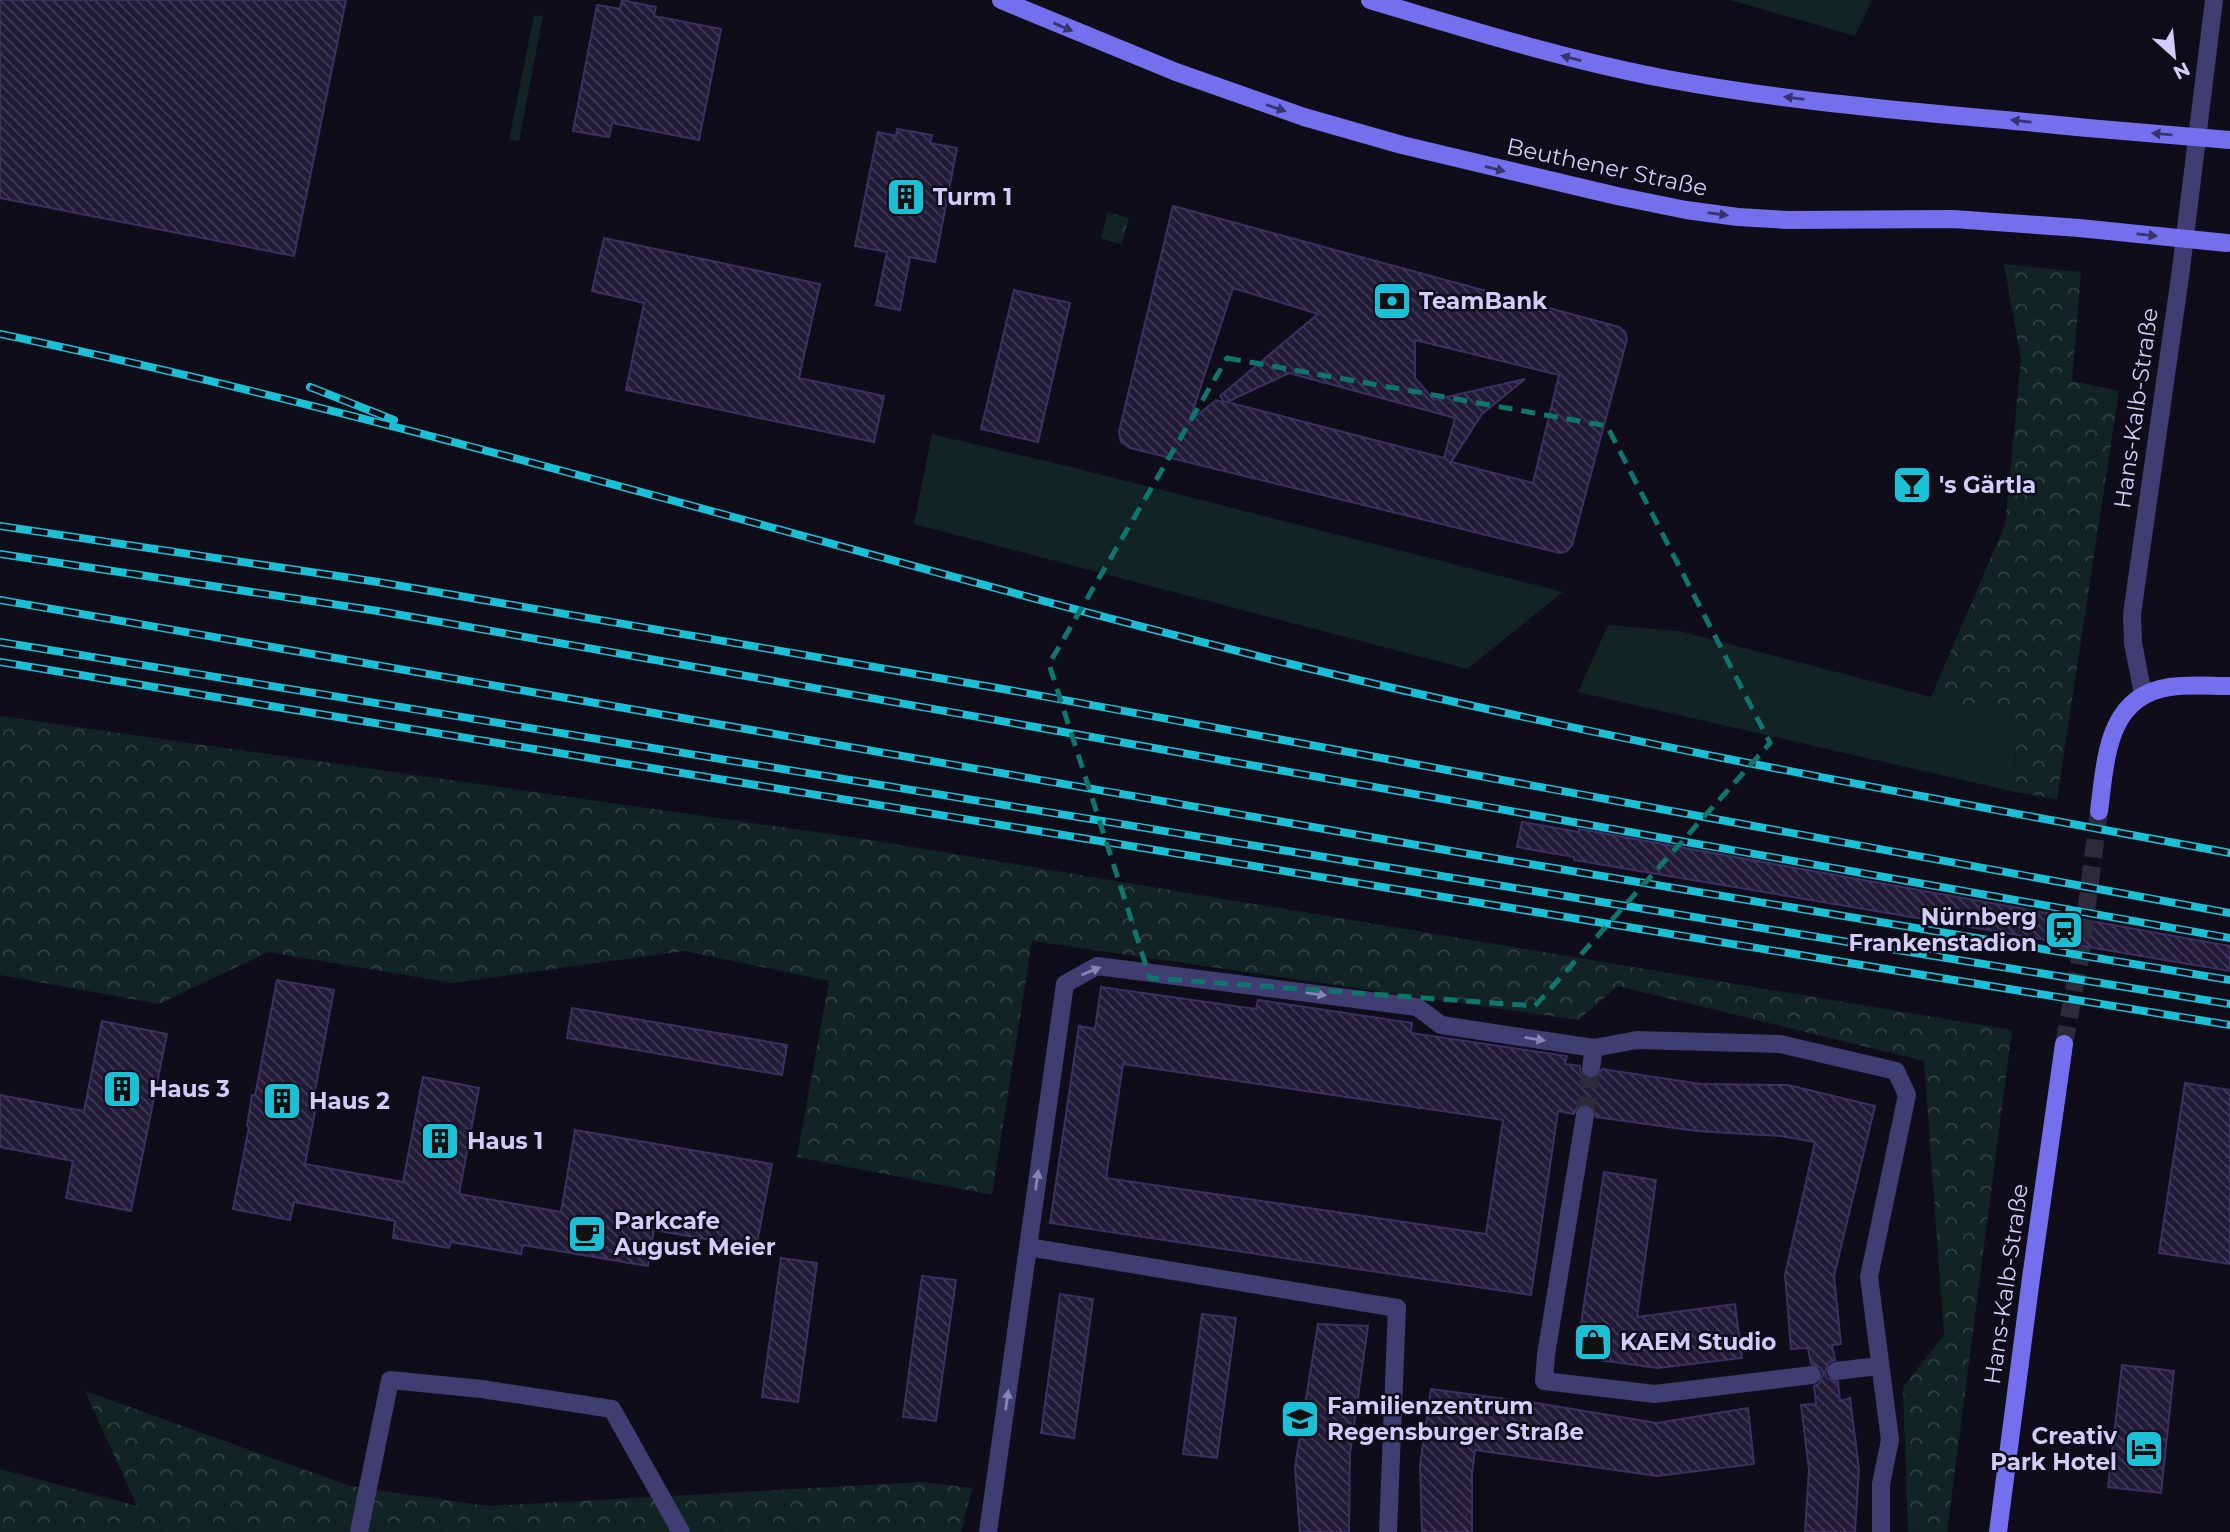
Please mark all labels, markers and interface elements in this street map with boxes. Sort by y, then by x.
north arrow [2139,21,2209,91]
one-way arrow [1053,22,1074,33]
one-way arrow [1559,52,1581,63]
text: N [2169,57,2194,84]
one-way arrow [1783,93,1805,104]
one-way arrow [1266,103,1287,114]
one-way arrow [2009,115,2031,126]
one-way arrow [2151,128,2173,139]
street label: Beuthener Straße [1504,132,1710,202]
one-way arrow [1484,164,1506,175]
building icon: Turm 1 [885,176,927,218]
place label: Turm 1 [933,183,1012,211]
one-way arrow [1707,209,1729,220]
one-way arrow [2136,229,2158,240]
bank icon: TeamBank [1371,280,1413,322]
place label: TeamBank [1419,287,1548,315]
street label: Hans-Kalb-Straße [2108,306,2164,510]
bar icon: 's Gärtla [1891,464,1933,506]
place label: 's Gärtla [1939,471,2036,499]
place label: Nürnberg Frankenstadion [1849,903,2037,957]
station icon: Nürnberg Frankenstadion [2043,909,2085,951]
one-way arrow [1081,965,1102,976]
one-way arrow [1305,988,1327,999]
one-way arrow [1525,1034,1547,1045]
building icon: Haus 3 [101,1068,143,1110]
place label: Haus 3 [149,1075,230,1103]
building icon: Haus 2 [261,1080,303,1122]
place label: Haus 2 [309,1087,390,1115]
building icon: Haus 1 [419,1120,461,1162]
place label: Haus 1 [467,1127,543,1155]
one-way arrow [1032,1169,1043,1191]
street label: Hans-Kalb-Straße [1978,1182,2034,1386]
place label: Parkcafe August Meier [613,1207,776,1261]
cafe icon: Parkcafe August Meier [566,1213,608,1255]
shop icon: KAEM Studio [1572,1321,1614,1363]
place label: KAEM Studio [1620,1328,1776,1356]
one-way arrow [1002,1389,1013,1411]
place label: Familienzentrum Regensburger Straße [1327,1392,1584,1446]
school or university icon: Familienzentrum Regensburger Straße [1279,1398,1321,1440]
place label: Creativ Park Hotel [1990,1422,2117,1476]
hotel icon: Creativ Park Hotel [2123,1428,2165,1470]

